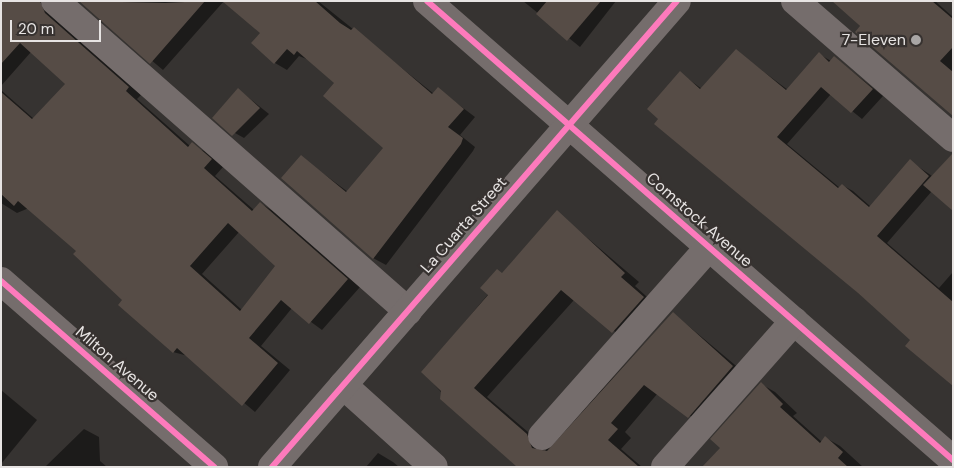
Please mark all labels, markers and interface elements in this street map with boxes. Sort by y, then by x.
scale bar [12,10,104,42]
text: 20 m [18,19,54,39]
place label: 7-Eleven [842,30,906,50]
marker: 7-Eleven [910,34,922,46]
street label: Comstock Avenue [642,169,756,271]
street label: La Cuarta Street [417,173,511,277]
street label: Milton Avenue [71,323,163,405]

